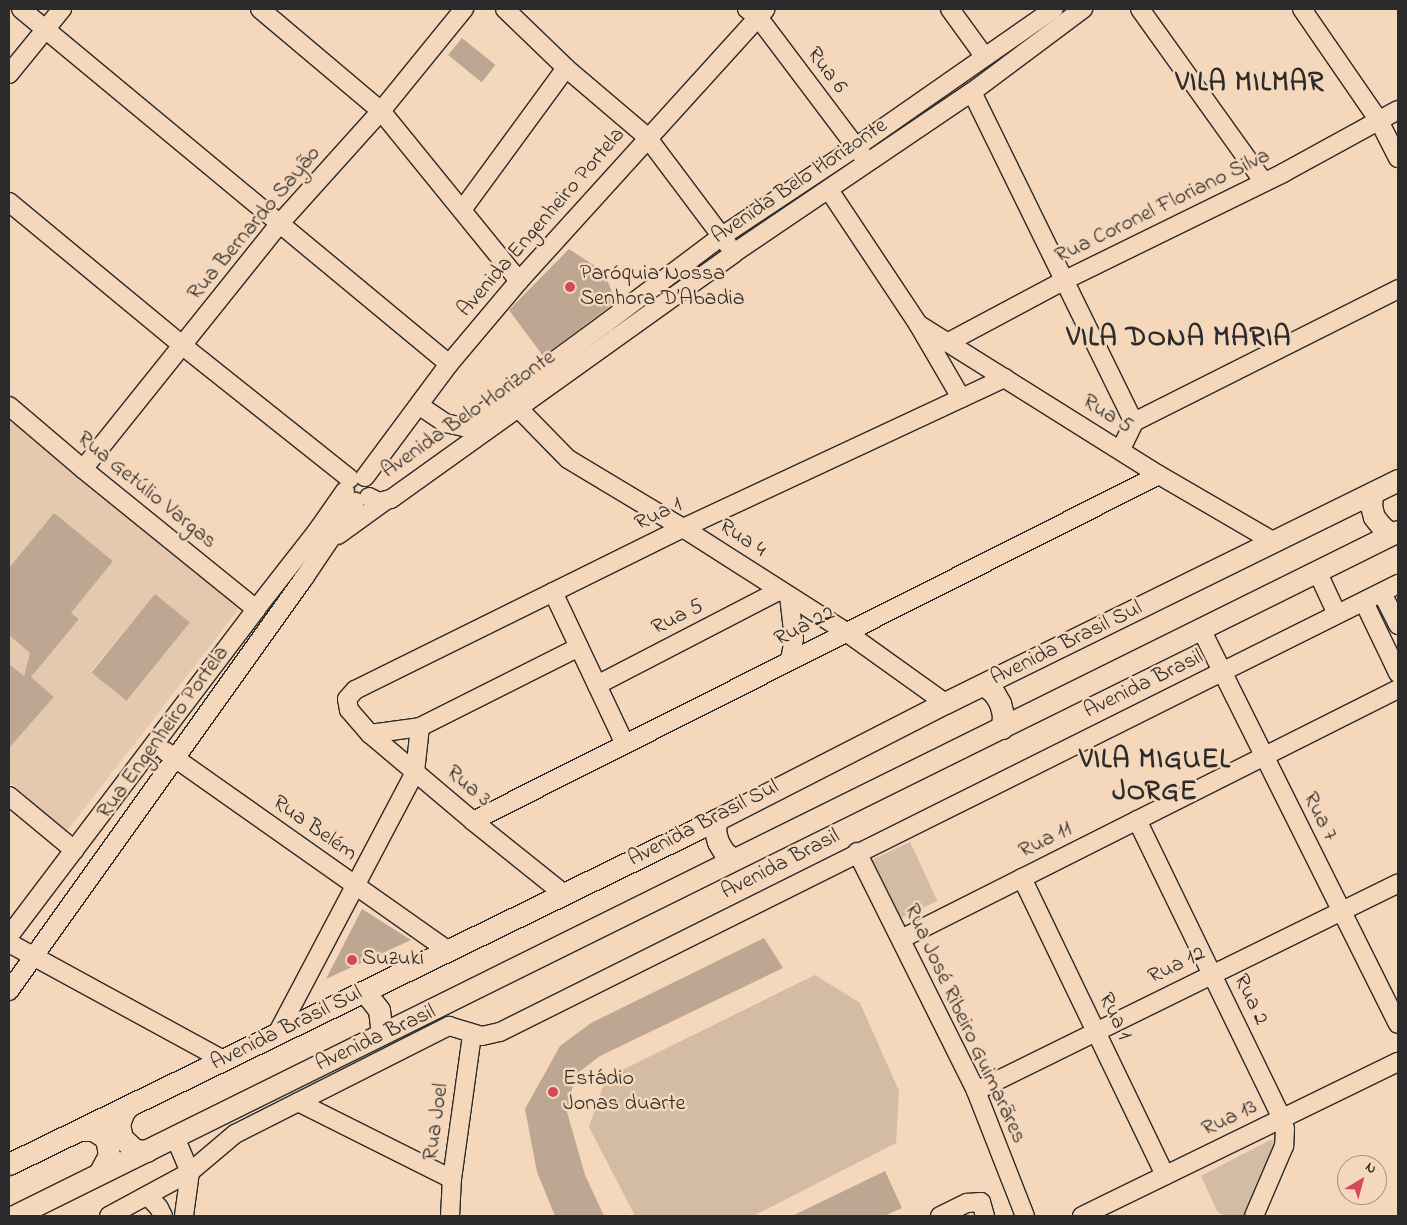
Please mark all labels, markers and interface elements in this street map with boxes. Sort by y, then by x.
street label: Rua 6 [800,42,852,100]
district label: VILA MILMAR [1174,67,1326,101]
street label: Avenida Belo Horizonte [707,113,893,251]
street label: Avenida Engenheiro Portela [453,123,631,323]
street label: Rua Bernardo Sayão [183,142,327,306]
street label: Rua Coronel Floriano Silva [1051,143,1275,271]
place label: Paróquia Nossa Senhora D’Abadia [580,261,745,312]
marker: Paróquia Nossa Senhora D’Abadia [564,281,576,293]
district label: VILA DONA MARIA [1065,322,1293,356]
street label: Avenida Belo Horizonte [377,345,561,485]
street label: Rua 5 [1077,389,1137,441]
street label: Rua Getúlio Vargas [71,427,221,555]
street label: Rua 1 [631,492,687,538]
street label: Rua 4 [713,514,771,564]
street label: Rua 5 [648,594,708,642]
street label: Avenida Brasil Sul [987,596,1147,692]
street label: Rua 22 [771,601,839,653]
street label: Rua Engenheiro Portela [92,641,236,825]
street label: Avenida Brasil [1080,645,1208,725]
district label: VILA MIGUEL JORGE [1078,744,1232,810]
street label: Rua 3 [440,760,496,814]
street label: Avenida Brasil Sul [624,775,784,873]
street label: Rua 7 [1296,788,1342,846]
street label: Rua Belém [267,790,361,868]
street label: Rua 11 [1015,817,1077,865]
street label: Avenida Brasil [717,824,845,906]
street label: Rua José Ribeiro Guimarãres [897,900,1031,1148]
street label: Rua 12 [1144,941,1210,991]
place label: Suzuki [362,947,424,973]
marker: Suzuki [346,954,358,966]
street label: Rua 2 [1227,970,1273,1030]
street label: Avenida Brasil Sul [207,981,367,1077]
street label: Rua 1 [1091,989,1137,1045]
street label: Avenida Brasil [312,1000,440,1078]
place label: Estádio Jonas duarte [563,1066,685,1118]
street label: Rua Joel [419,1082,455,1162]
marker: Estádio Jonas duarte [547,1086,559,1098]
street label: Rua 13 [1198,1094,1262,1144]
north arrow [1337,1155,1387,1205]
text: N [1361,1157,1381,1180]

